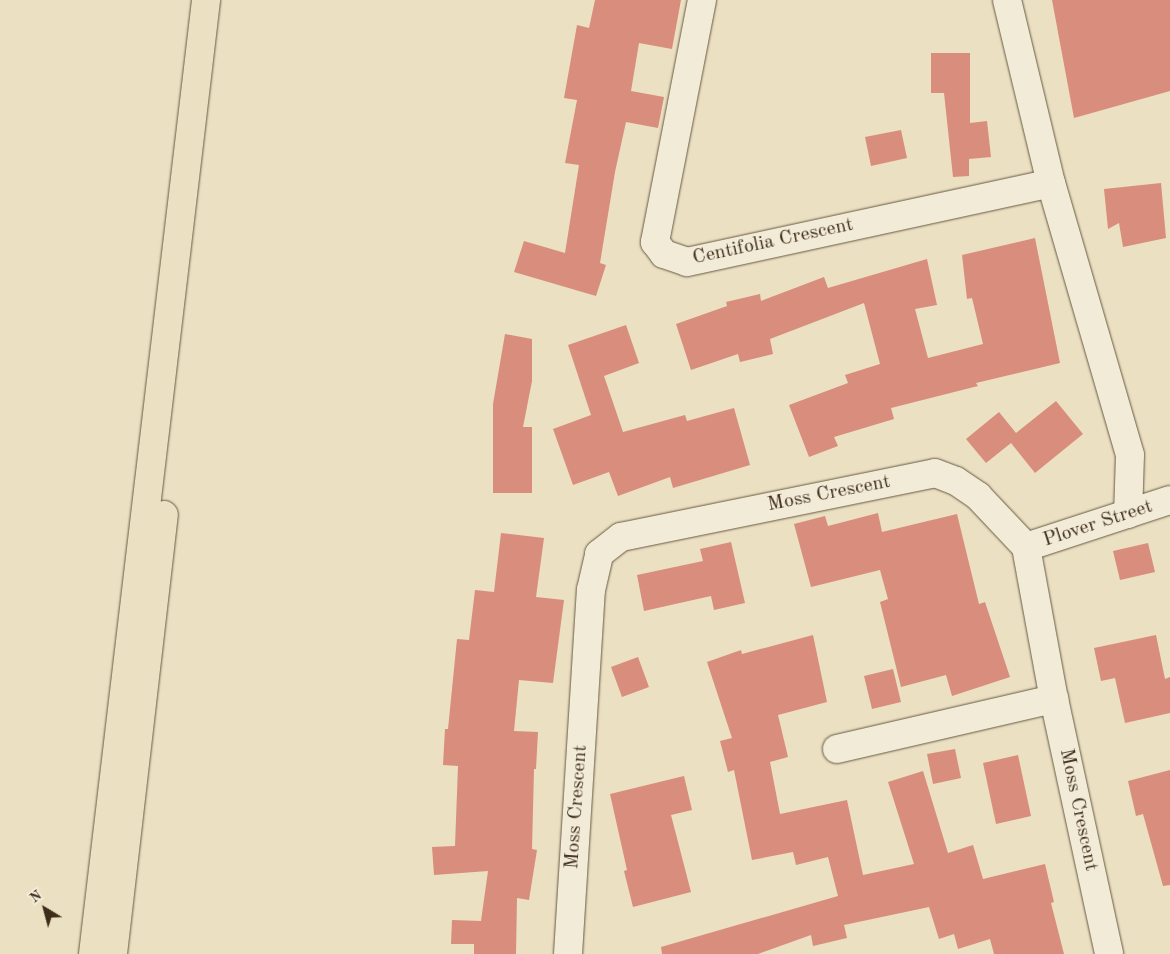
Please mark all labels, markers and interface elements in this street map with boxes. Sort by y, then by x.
street label: Centifolia Crescent [690,213,856,271]
street label: Moss Crescent [765,470,893,518]
street label: Plover Street [1040,495,1156,553]
street label: Moss Crescent [561,744,593,870]
street label: Moss Crescent [1053,746,1103,874]
north arrow [20,884,70,934]
text: N [27,888,44,906]

